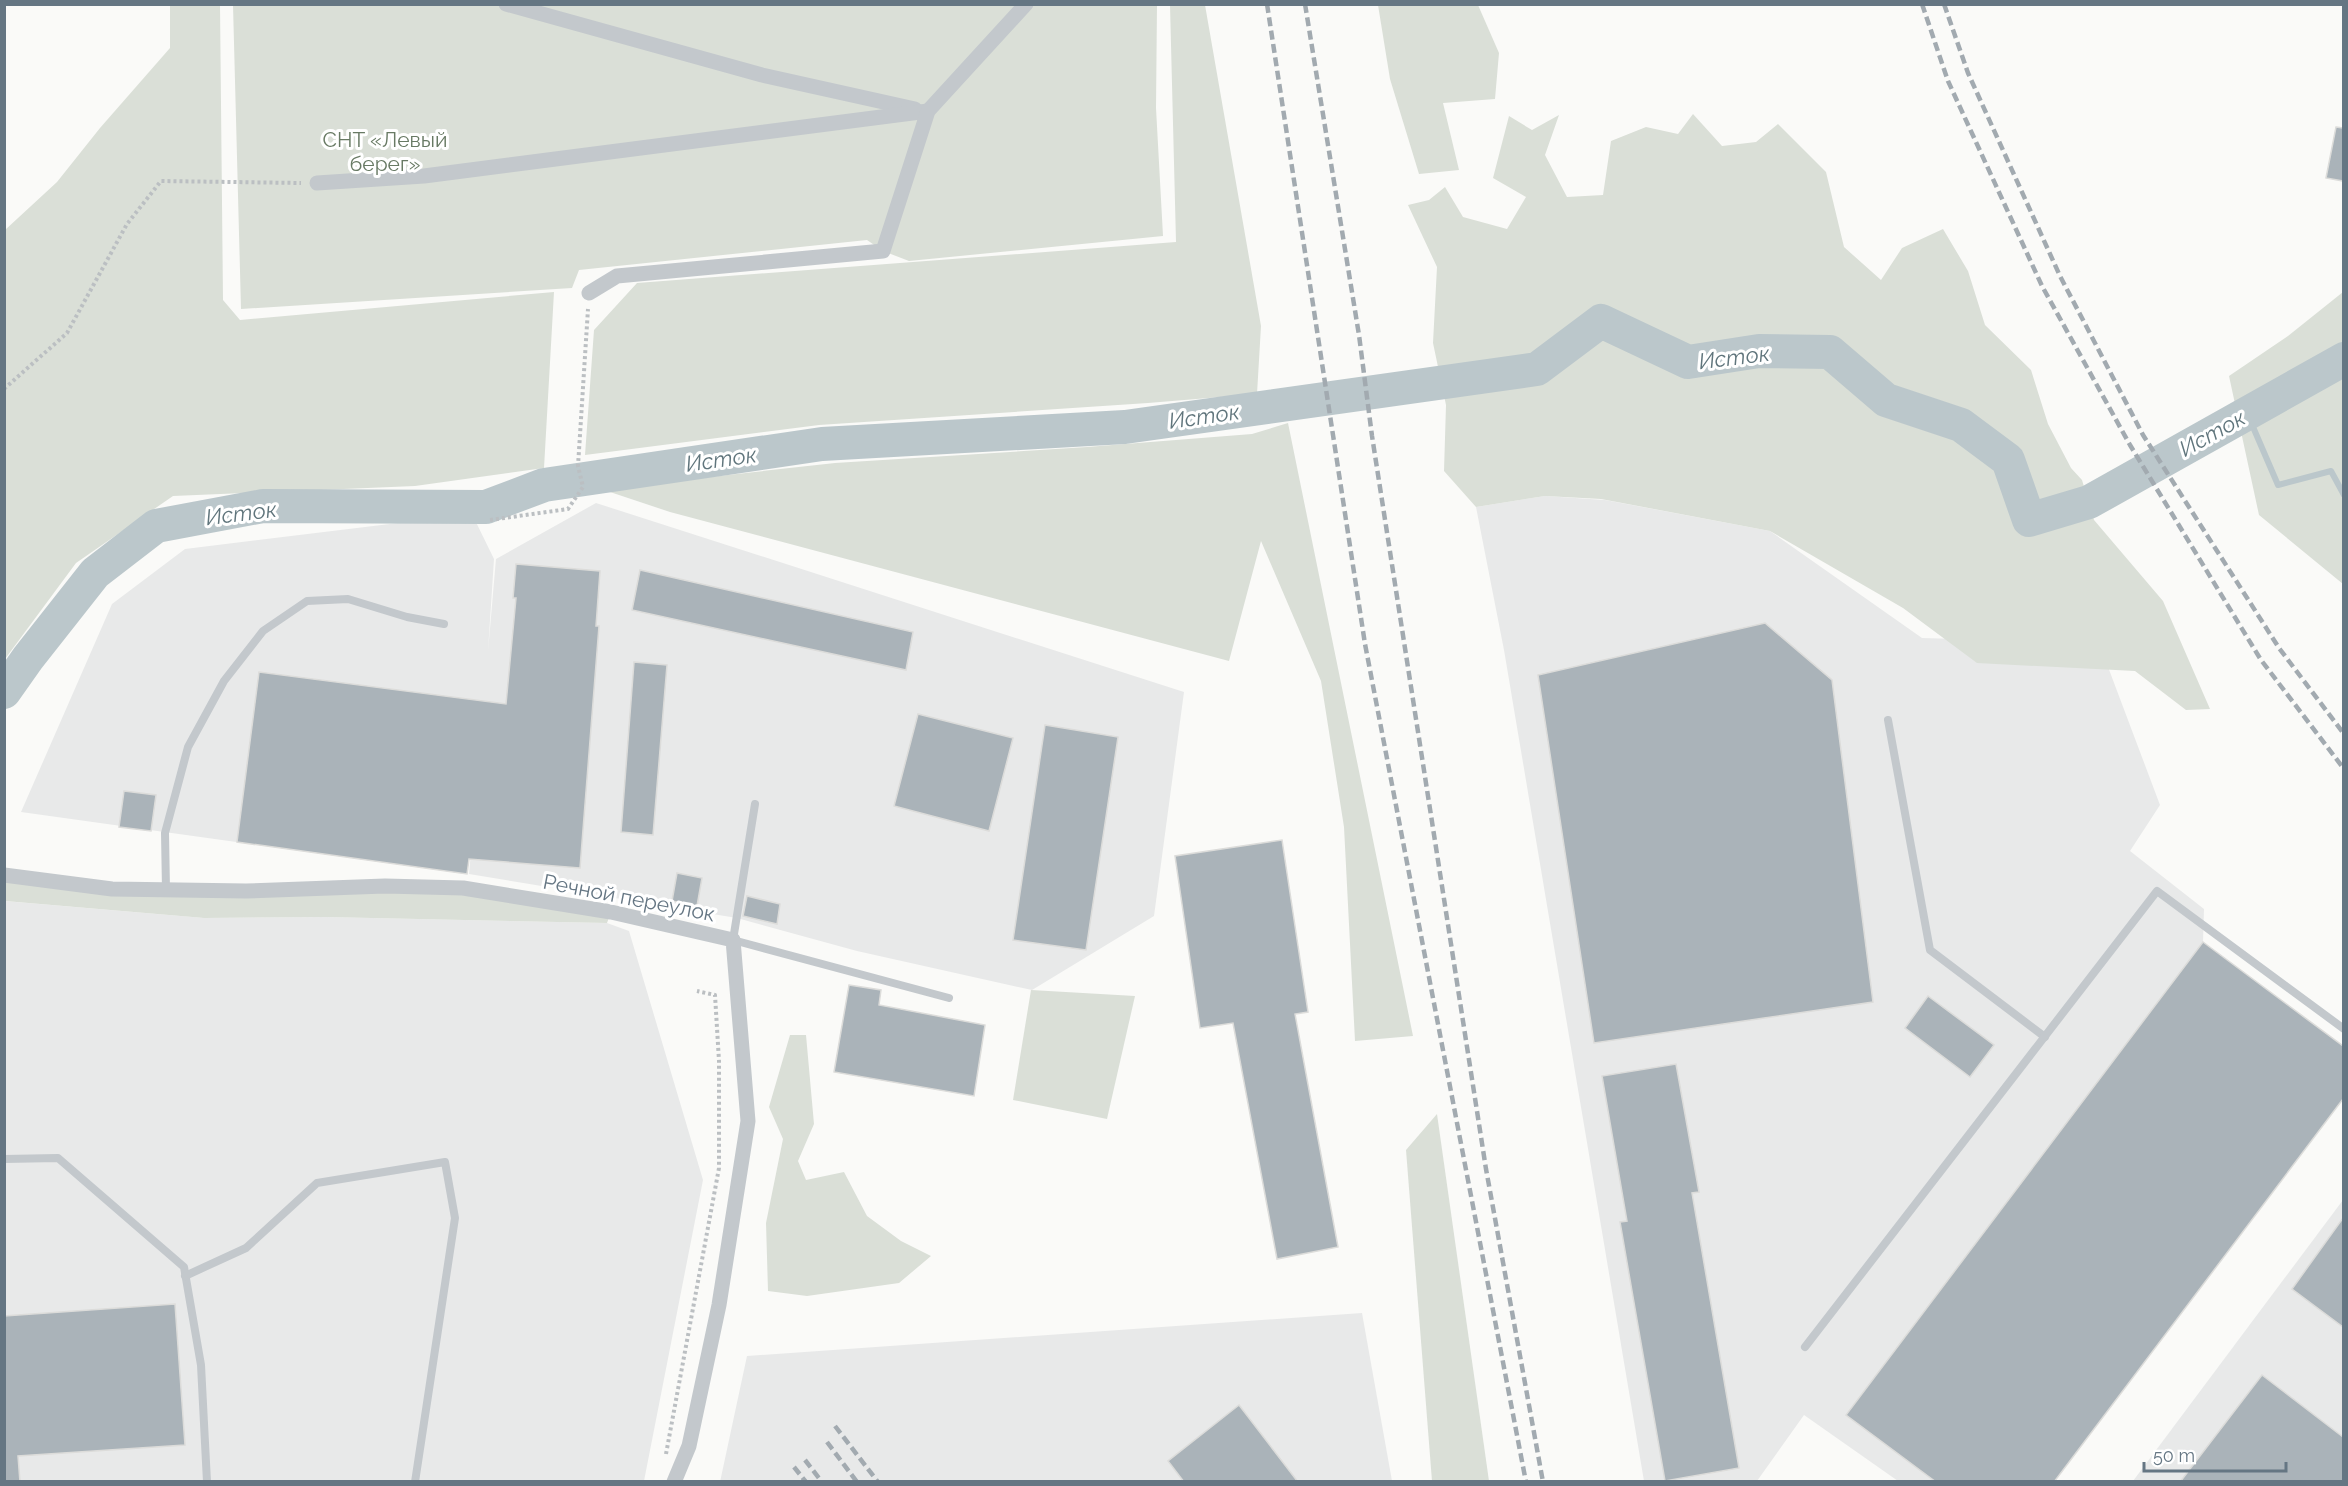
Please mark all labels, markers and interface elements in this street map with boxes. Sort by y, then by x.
park label: СНТ «Левый берег» [322,127,448,176]
water label: Исток [1697,340,1771,374]
water label: Исток [1167,398,1241,434]
water label: Исток [2175,404,2249,462]
water label: Исток [684,441,758,477]
water label: Исток [204,496,278,530]
street label: Речной переулок [541,869,717,926]
scale bar [2144,1435,2286,1473]
text: 50 m [2153,1445,2195,1466]

